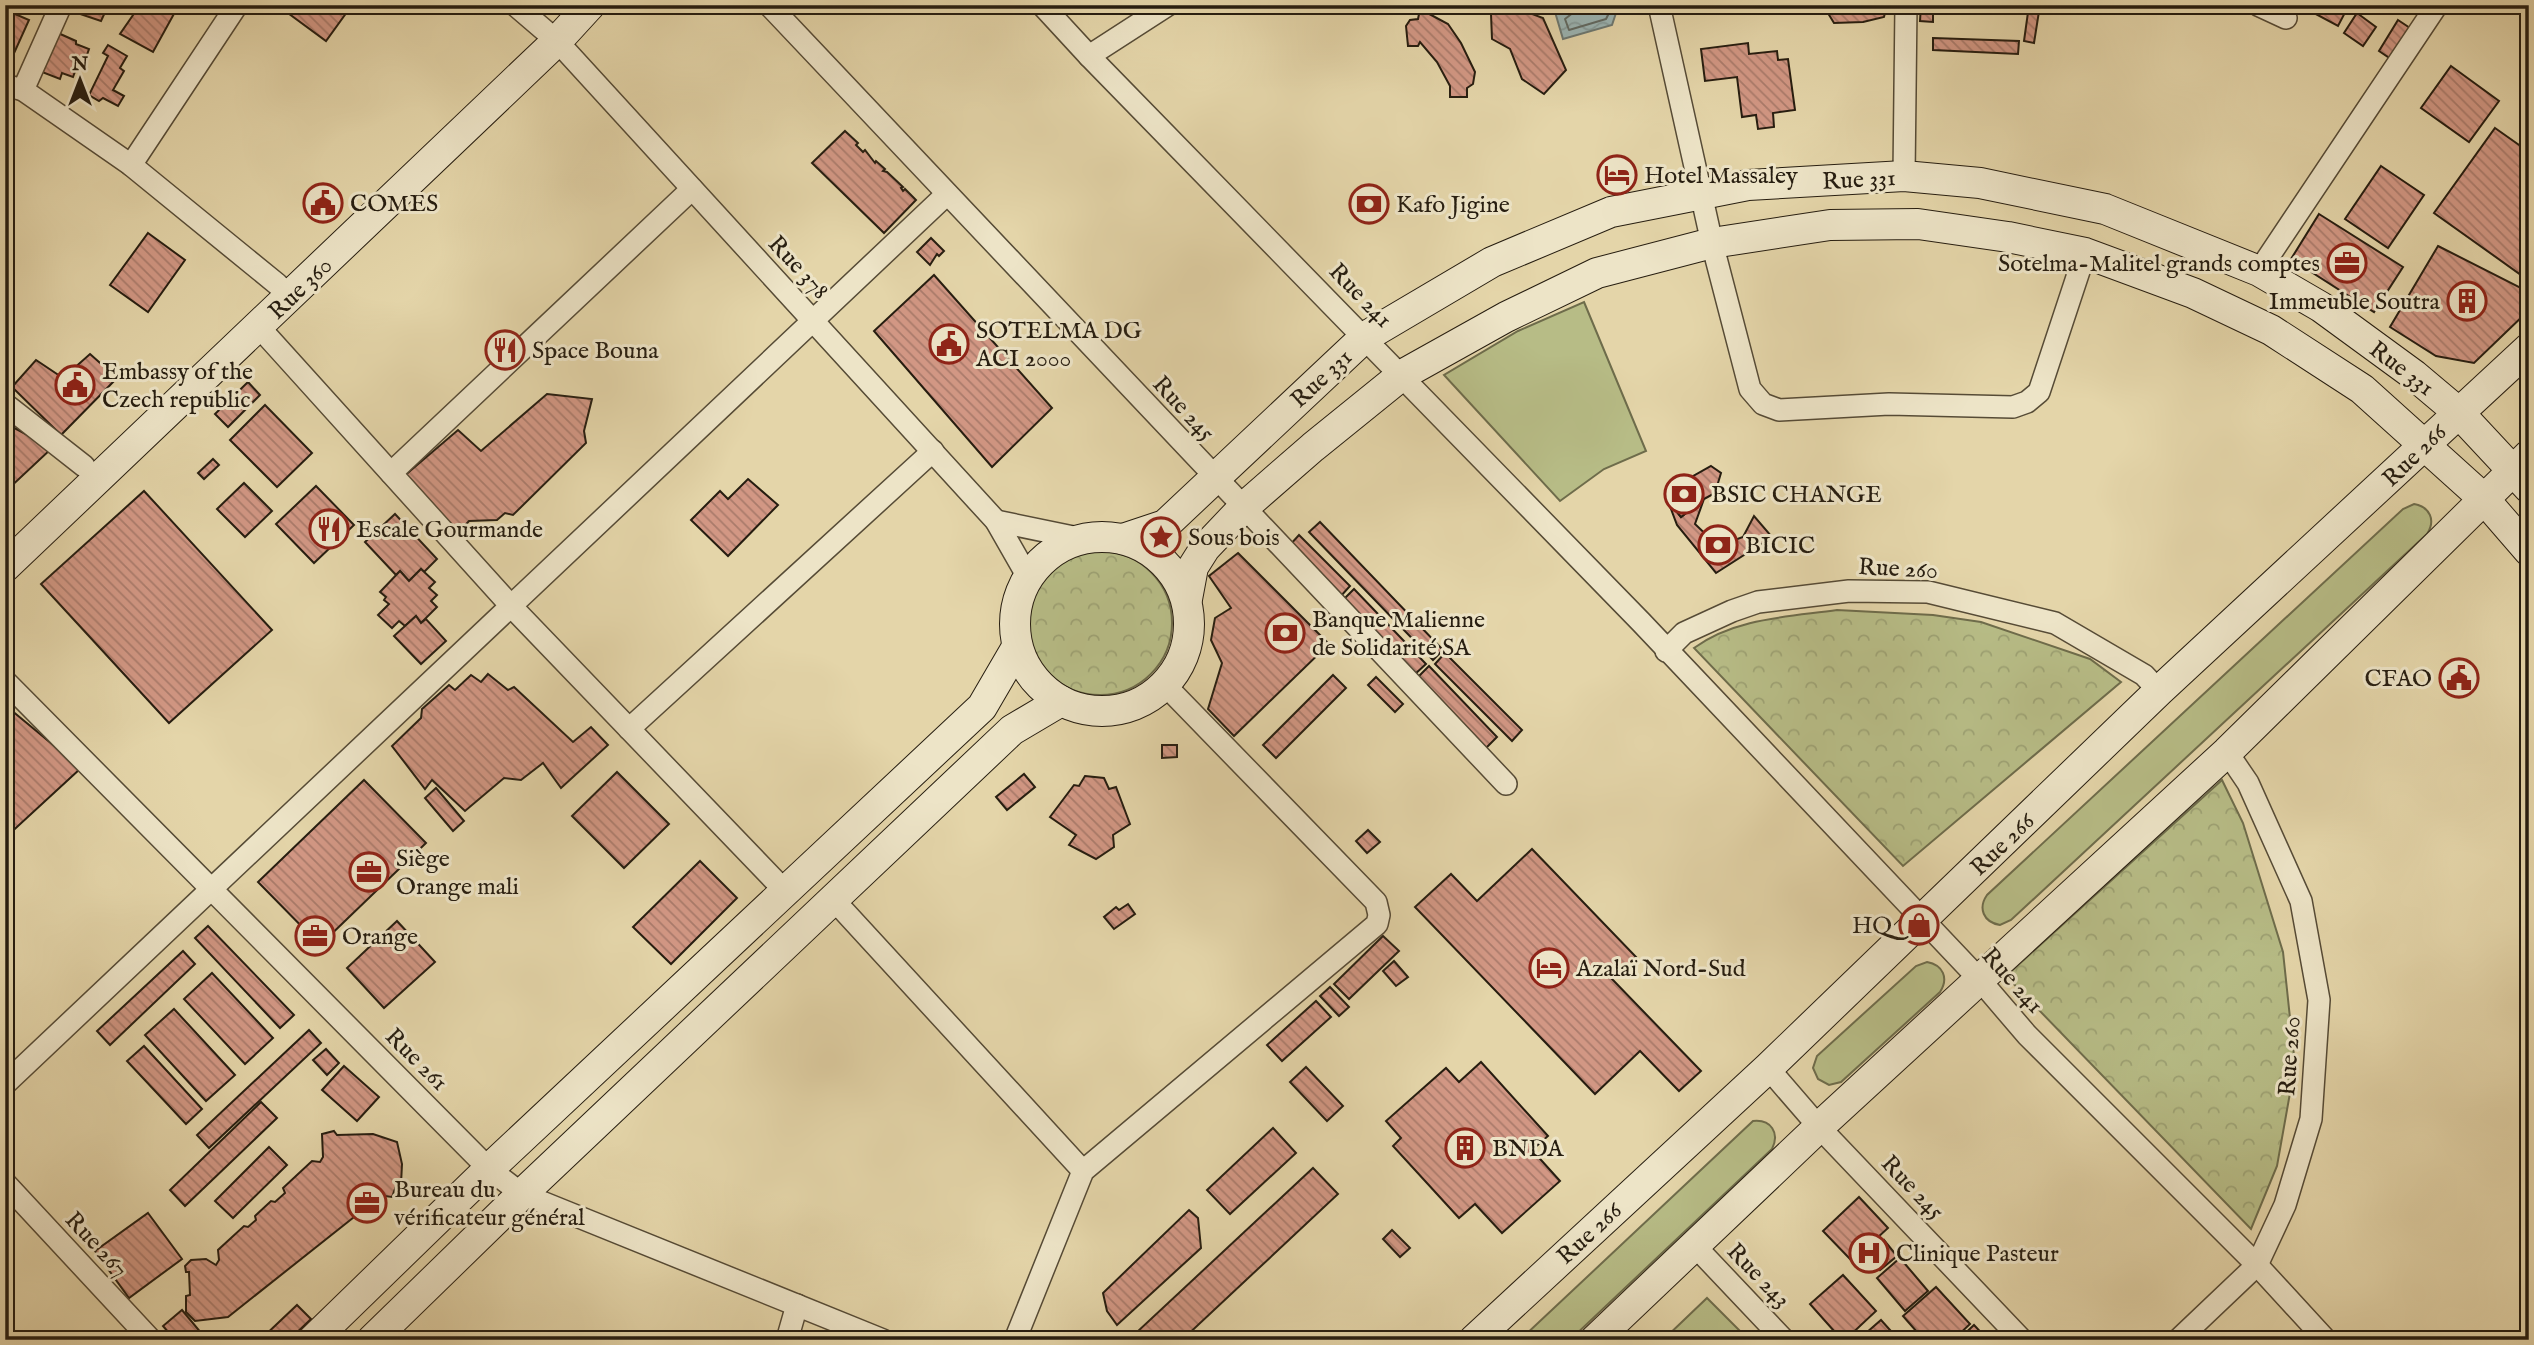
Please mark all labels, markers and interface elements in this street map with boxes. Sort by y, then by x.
north arrow [46,46,116,116]
text: N [71,53,89,77]
hotel icon: Hotel Massaley [1596,154,1638,196]
place label: Hotel Massaley [1644,161,1798,192]
street label: Rue 331 [1821,163,1897,198]
public building icon: COMES [302,182,344,224]
bank icon: Kafo Jigine [1348,183,1390,225]
place label: COMES [350,189,438,220]
place label: Kafo Jigine [1396,190,1510,221]
street label: Rue 378 [760,229,835,307]
office icon: Sotelma-Malitel grands comptes [2326,242,2368,284]
place label: Sotelma-Malitel grands comptes [1998,249,2320,280]
street label: Rue 360 [262,251,340,327]
street label: Rue 241 [1321,257,1398,335]
building icon: Immeuble Soutra [2446,280,2488,322]
place label: Immeuble Soutra [2269,287,2441,318]
place label: SOTELMA DG ACI 2000 [975,316,1142,375]
public building icon: SOTELMA DG ACI 2000 [928,323,970,365]
restaurant icon: Space Bouna [484,329,526,371]
street label: Rue 331 [2362,335,2440,404]
place label: Space Bouna [532,336,659,367]
street label: Rue 331 [1284,343,1360,416]
place label: Embassy of the Czech republic [102,357,253,416]
public building icon: Embassy of the Czech republic [54,364,96,406]
street label: Rue 245 [1145,370,1221,449]
street label: Rue 266 [2376,417,2455,494]
bank icon: BSIC CHANGE [1663,473,1705,515]
place label: BSIC CHANGE [1711,480,1882,511]
restaurant icon: Escale Gourmande [308,508,350,550]
place label: Escale Gourmande [356,515,543,546]
place icon: Sous bois [1140,516,1182,558]
place label: Sous bois [1188,523,1280,554]
bank icon: BICIC [1697,524,1739,566]
place label: BICIC [1745,531,1815,562]
street label: Rue 260 [1857,552,1939,587]
place label: Banque Malienne de Solidarité SA [1312,605,1485,664]
bank icon: Banque Malienne de Solidarité SA [1264,612,1306,654]
public building icon: CFAO [2438,657,2480,699]
place label: CFAO [2364,664,2432,695]
street label: Rue 266 [1964,806,2043,883]
place label: Siège Orange mali [396,844,519,903]
office icon: Siège Orange mali [348,851,390,893]
shop icon: HQ [1898,904,1940,946]
place label: HQ [1852,911,1909,942]
office icon: Orange [294,915,336,957]
place label: Orange [342,922,418,953]
street label: Rue 241 [1974,941,2050,1021]
hotel icon: Azalaï Nord-Sud [1528,947,1570,989]
place label: Azalaï Nord-Sud [1575,954,1746,985]
street label: Rue 260 [2272,1015,2309,1097]
street label: Rue 261 [378,1022,454,1098]
building icon: BNDA [1444,1127,1486,1169]
place label: BNDA [1492,1134,1564,1165]
street label: Rue 245 [1874,1149,1951,1227]
place label: Bureau du vérificateur général [394,1175,585,1234]
office icon: Bureau du vérificateur général [346,1182,388,1224]
street label: Rue 266 [1551,1195,1630,1272]
street label: Rue 267 [57,1205,134,1285]
hospital icon: Clinique Pasteur [1848,1232,1890,1274]
street label: Rue 243 [1719,1237,1796,1315]
place label: Clinique Pasteur [1896,1239,2059,1270]

